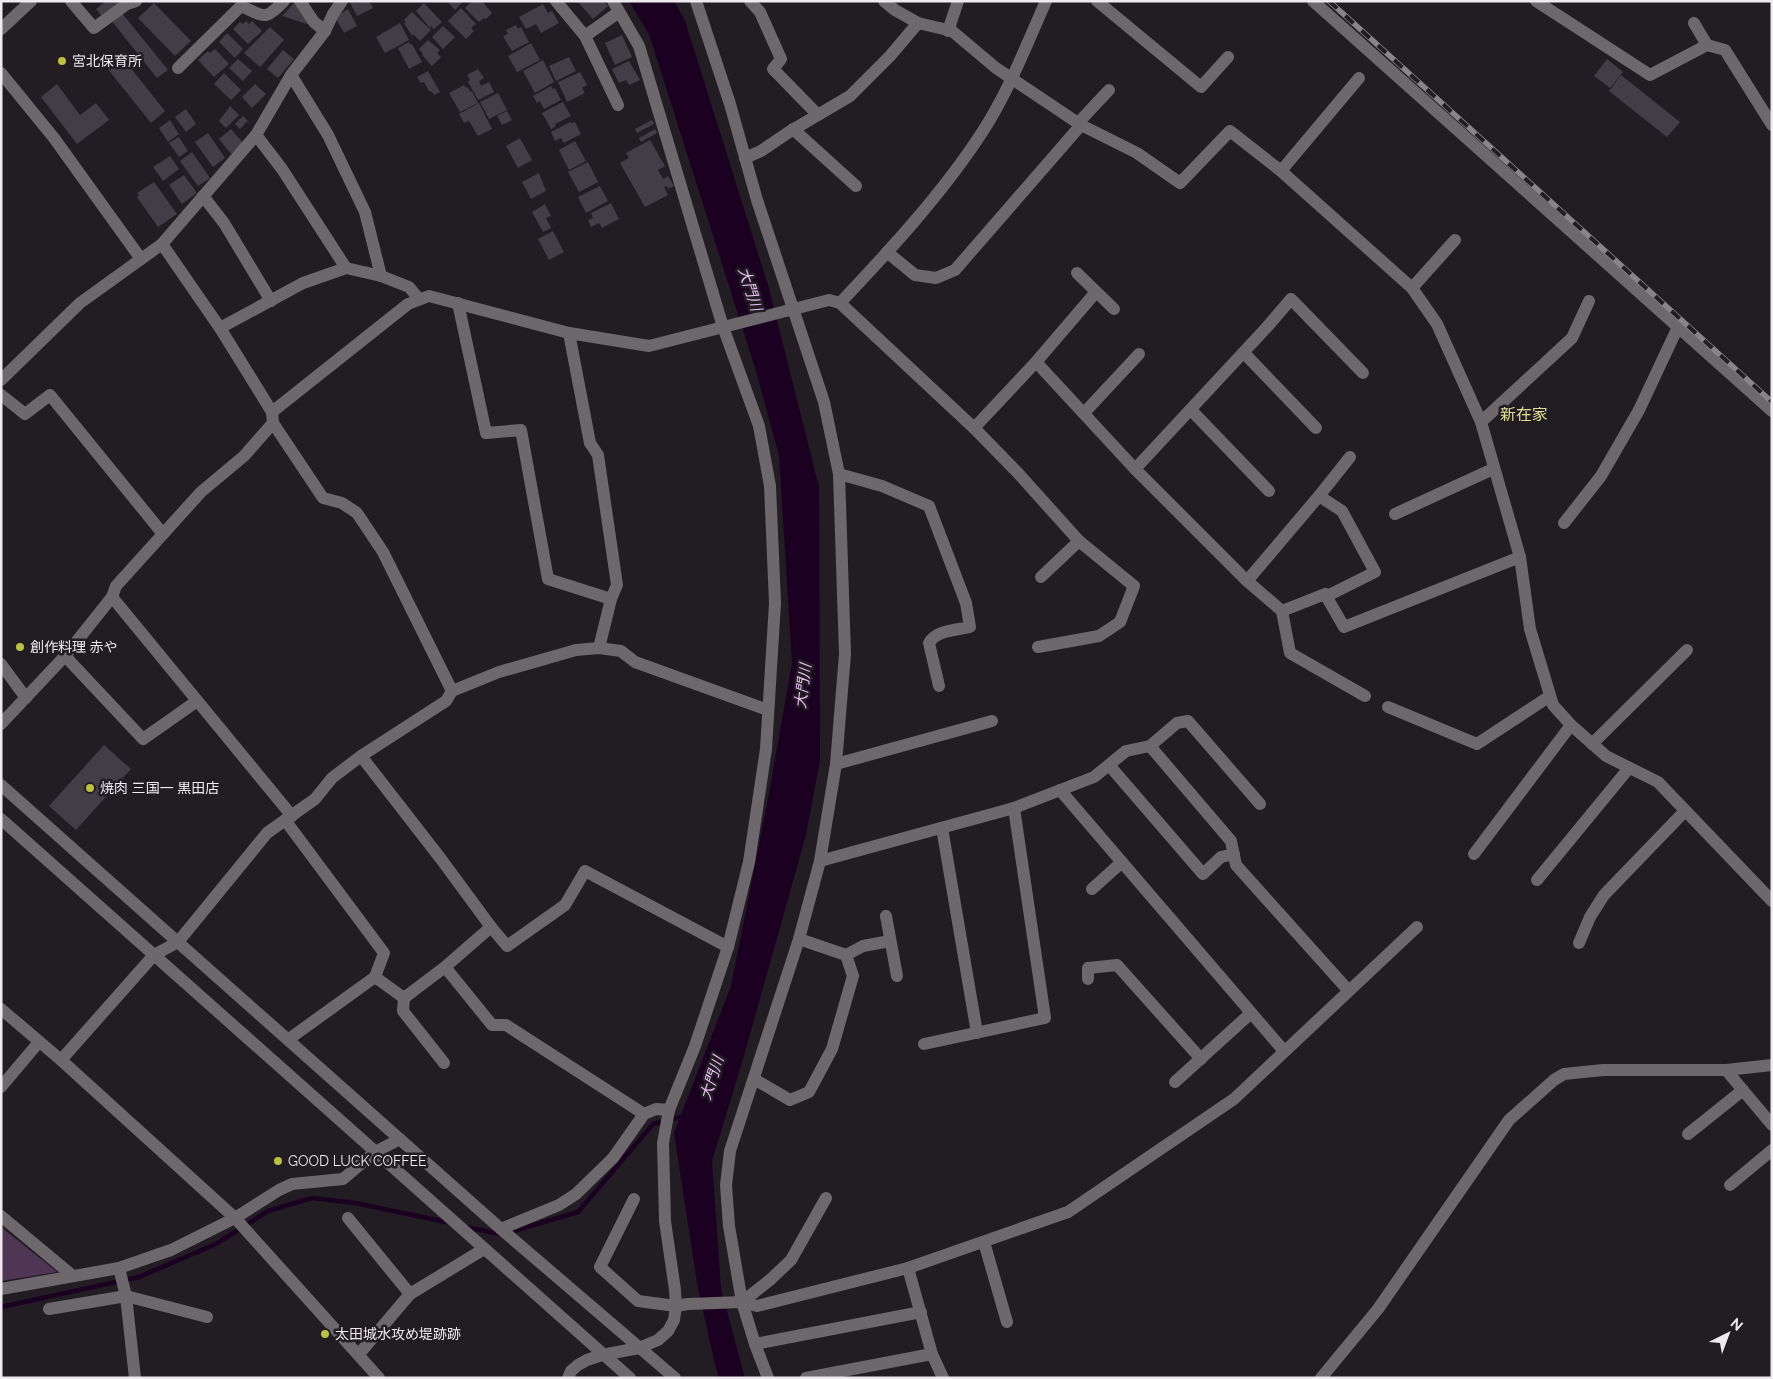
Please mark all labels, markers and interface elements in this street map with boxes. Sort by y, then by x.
place label: 宮北保育所 [72,53,142,69]
marker: 宮北保育所 [56,55,68,67]
water label: 大門川 [734,265,766,315]
district label: 新在家 [1500,405,1548,424]
place label: 創作料理 赤や [30,639,118,655]
marker: 創作料理 赤や [14,641,26,653]
water label: 大門川 [791,661,815,709]
place label: 焼肉 三国一 黒田店 [100,780,219,796]
marker: 焼肉 三国一 黒田店 [84,782,96,794]
water label: 大門川 [696,1052,728,1102]
place label: GOOD LUCK COFFEE [288,1153,427,1169]
marker: GOOD LUCK COFFEE [272,1155,284,1167]
north arrow [1703,1309,1753,1359]
text: N [1727,1315,1746,1334]
place label: 太田城水攻め堤跡跡 [335,1326,461,1342]
marker: 太田城水攻め堤跡跡 [319,1328,331,1340]

